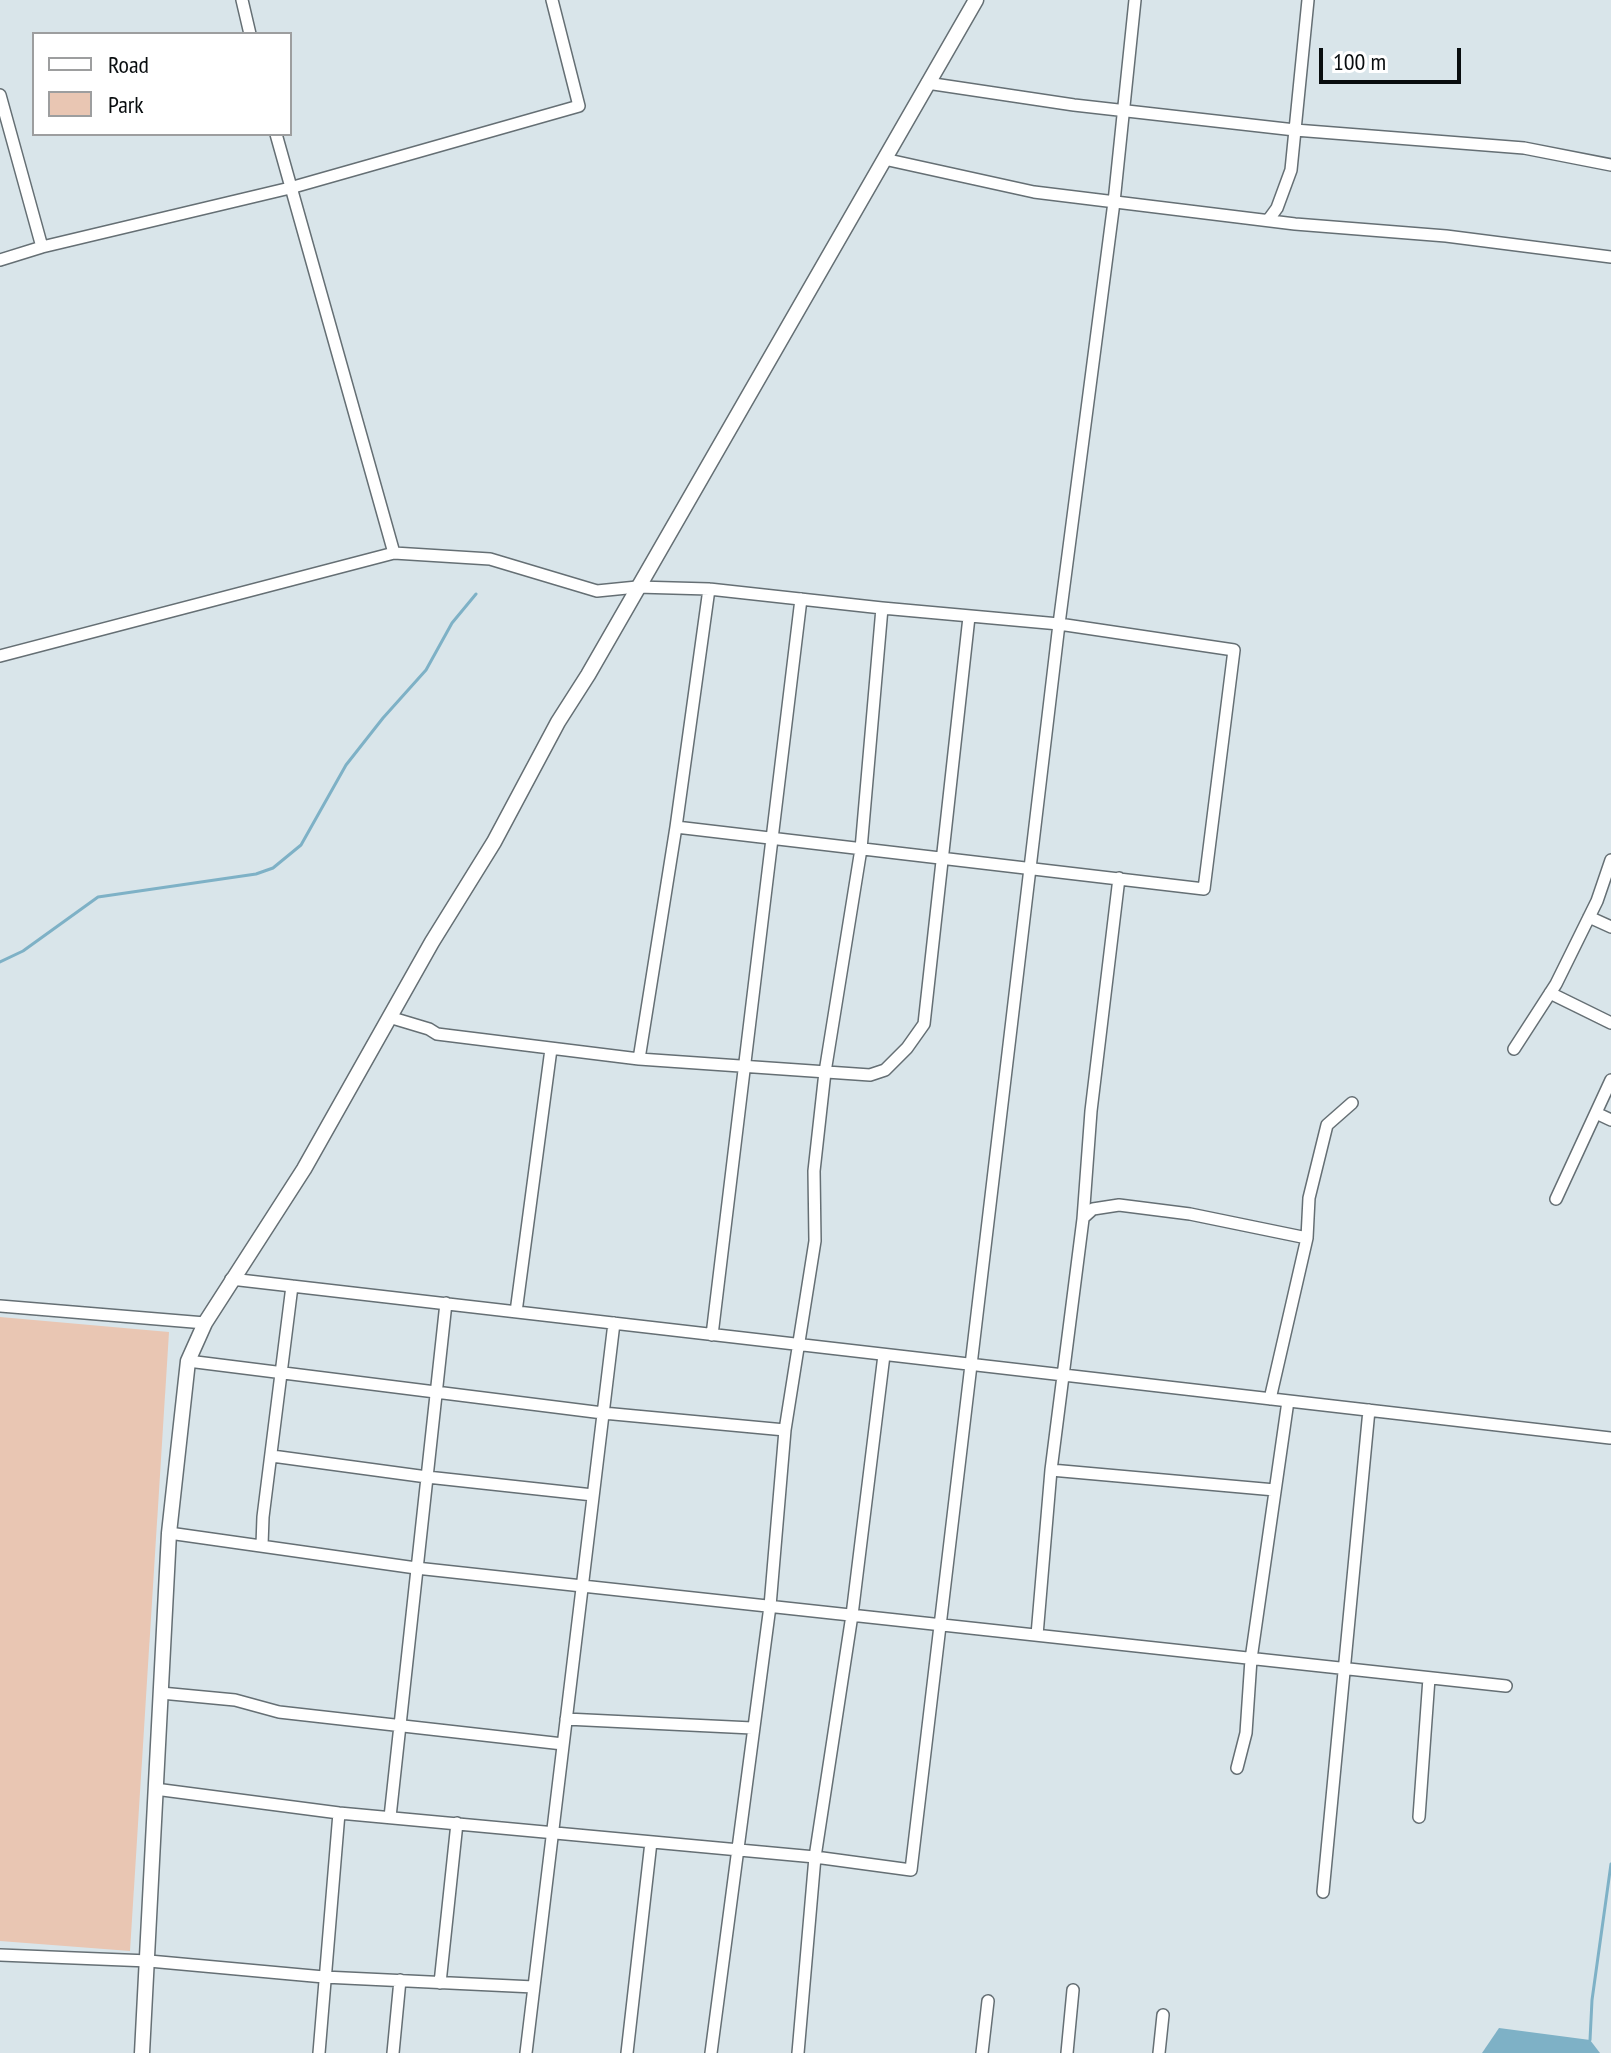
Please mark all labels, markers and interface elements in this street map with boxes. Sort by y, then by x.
legend [32,32,292,136]
scale bar [1323,32,1465,82]
text: 100 m [1333,46,1386,77]
text: Road [108,49,149,80]
text: Park [108,89,144,120]

